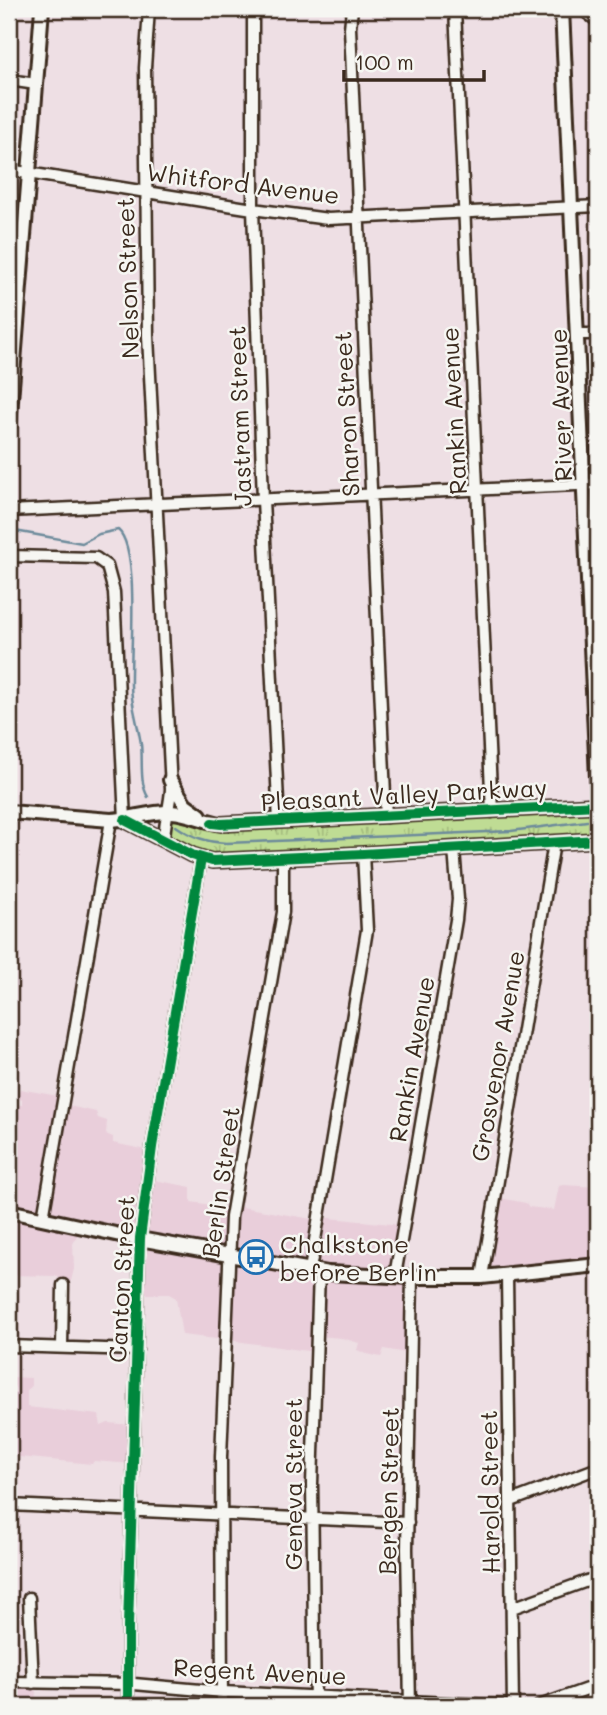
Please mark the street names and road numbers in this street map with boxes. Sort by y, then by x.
street label: Whitford Avenue [145,156,341,210]
street label: Nelson Street [109,197,145,359]
street label: Jastram Street [220,325,258,507]
street label: Rankin Avenue [433,326,473,496]
street label: River Avenue [542,328,578,482]
street label: Sharon Street [326,330,366,498]
street label: Pleasant Valley Parkway [260,771,548,817]
street label: Grosvenor Avenue [463,948,531,1164]
street label: Rankin Avenue [381,974,441,1144]
street label: Berlin Street [194,1104,246,1260]
street label: Canton Street [101,1195,141,1363]
street label: Geneva Street [277,1398,308,1570]
street label: Bergen Street [371,1407,405,1575]
street label: Harold Street [472,1410,506,1574]
street label: Regent Avenue [173,1651,347,1691]

